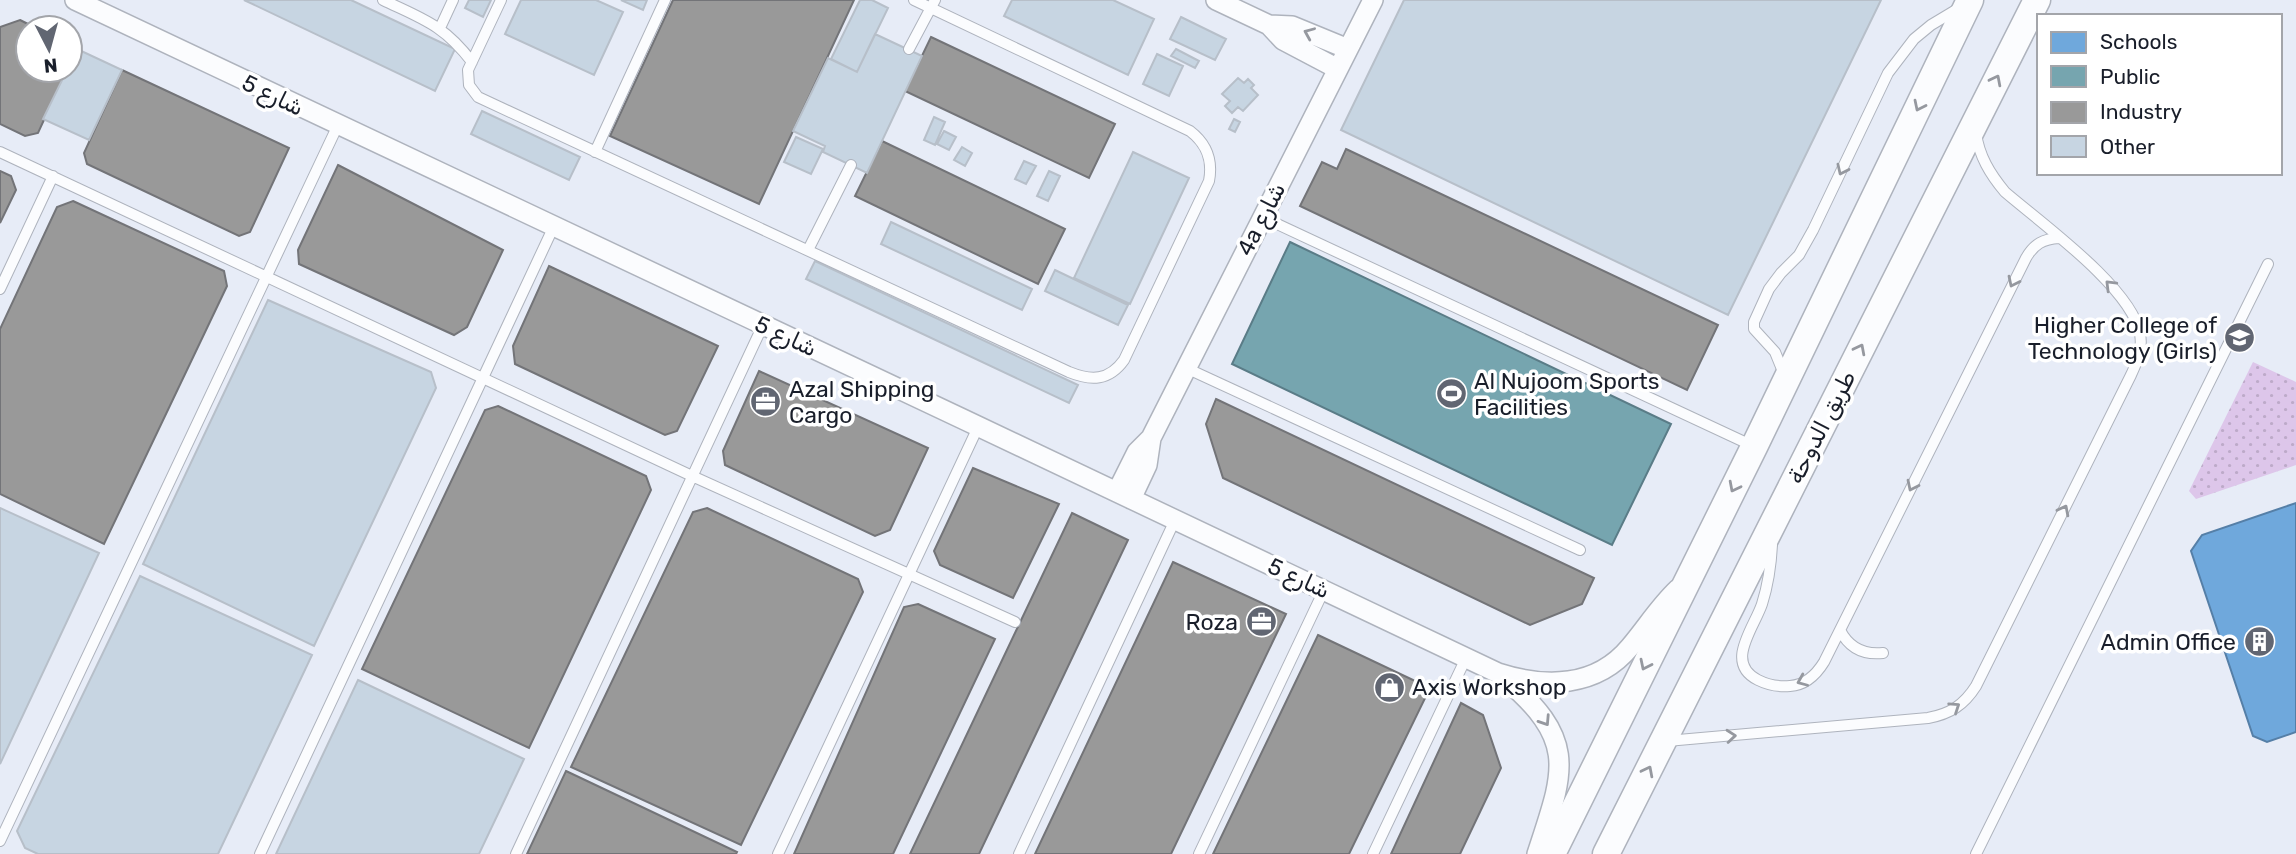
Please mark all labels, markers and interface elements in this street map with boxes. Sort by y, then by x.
north arrow [14,14,84,84]
legend [2037,14,2282,175]
one-way arrow [1304,27,1317,41]
text: Schools [2100,29,2177,54]
text: N [43,53,59,78]
text: Public [2100,64,2160,89]
street label: شارع 5 [237,68,308,124]
one-way arrow [1988,75,2002,87]
one-way arrow [1913,99,1927,111]
text: Industry [2100,99,2182,124]
text: Other [2100,134,2155,159]
one-way arrow [1836,163,1850,175]
street label: 4a شارع [1231,178,1293,261]
one-way arrow [2008,275,2022,287]
one-way arrow [2105,281,2118,294]
street label: شارع 5 [750,310,821,364]
place label: Higher College of Technology (Girls) [2028,311,2217,365]
school or university icon: Higher College of Technology (Girls) [2223,321,2257,355]
one-way arrow [1852,344,1866,356]
street label: طريق الدوحة [1781,366,1861,488]
place label: Al Nujoom Sports Facilities [1474,367,1660,421]
place label: Azal Shipping Cargo [789,375,935,429]
sports icon: Al Nujoom Sports Facilities [1434,377,1468,411]
office icon: Azal Shipping Cargo [749,385,783,419]
one-way arrow [1907,479,1921,491]
one-way arrow [1728,480,1742,492]
one-way arrow [2056,505,2070,517]
street label: شارع 5 [1263,552,1334,606]
office icon: Roza [1244,605,1278,639]
place label: Roza [1186,608,1238,636]
building icon: Admin Office [2242,625,2276,659]
place label: Admin Office [2101,628,2236,656]
one-way arrow [1639,658,1653,670]
shop icon: Axis Workshop [1372,670,1406,704]
place label: Axis Workshop [1412,673,1567,701]
one-way arrow [1797,673,1809,687]
one-way arrow [1947,703,1960,716]
one-way arrow [1536,714,1549,727]
one-way arrow [1726,729,1737,744]
one-way arrow [1639,766,1653,778]

